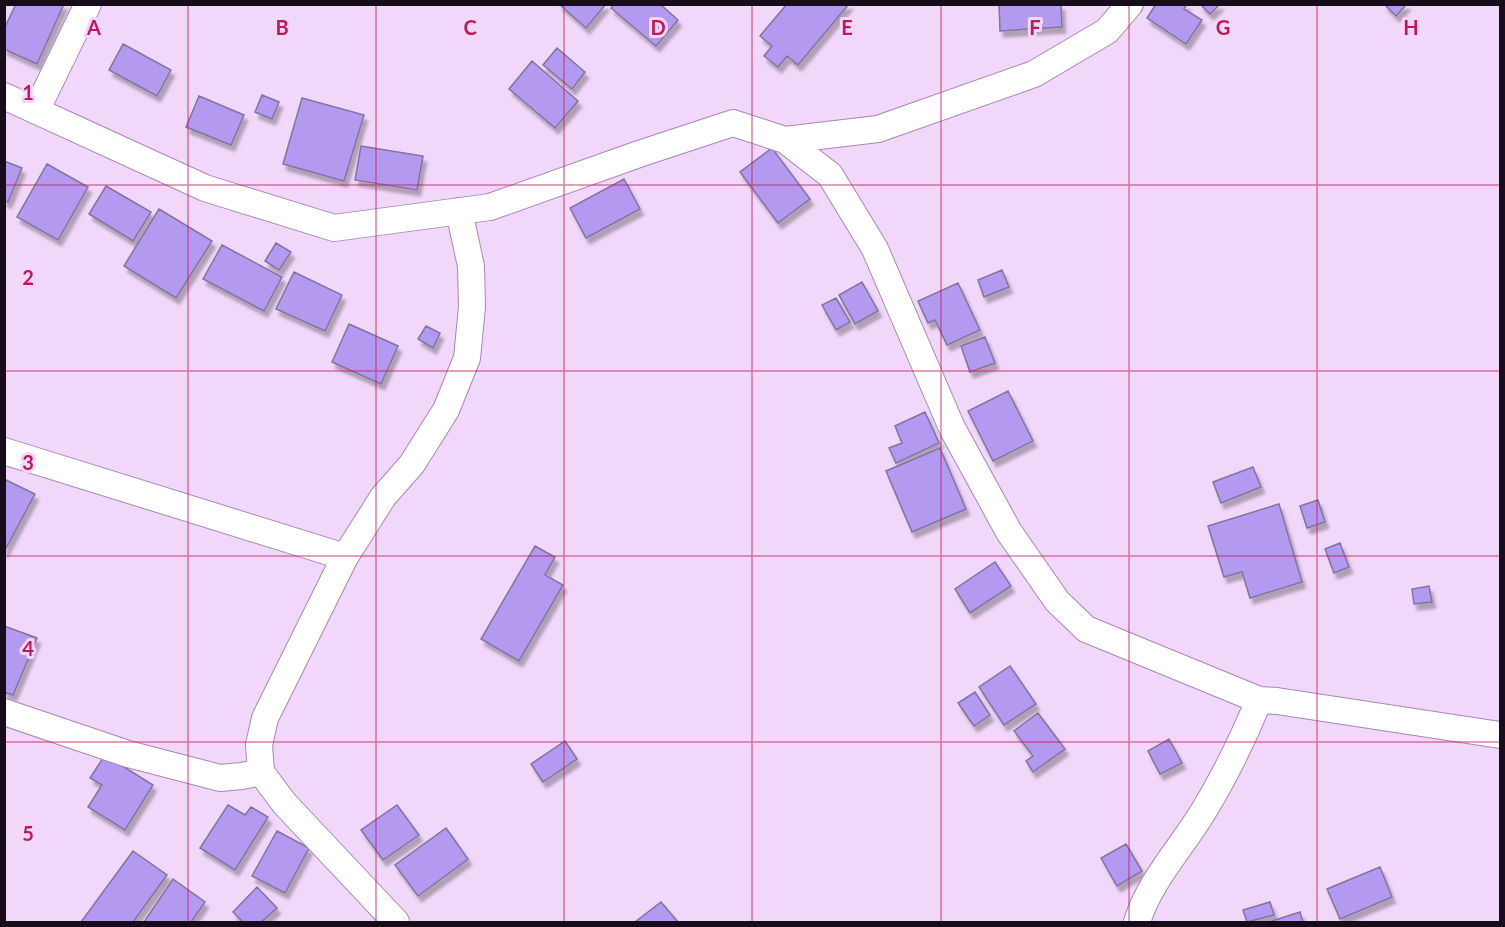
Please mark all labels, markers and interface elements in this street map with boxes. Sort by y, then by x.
text: A [86,15,101,39]
text: B [275,15,289,39]
text: C [463,15,477,39]
text: D [650,15,666,39]
text: E [841,15,853,39]
text: F [1029,15,1041,39]
text: G [1216,15,1230,39]
text: H [1403,15,1419,39]
text: 1 [22,80,34,104]
text: 2 [22,265,34,289]
text: 3 [22,450,34,474]
text: 4 [22,636,34,660]
text: 5 [22,821,34,845]

